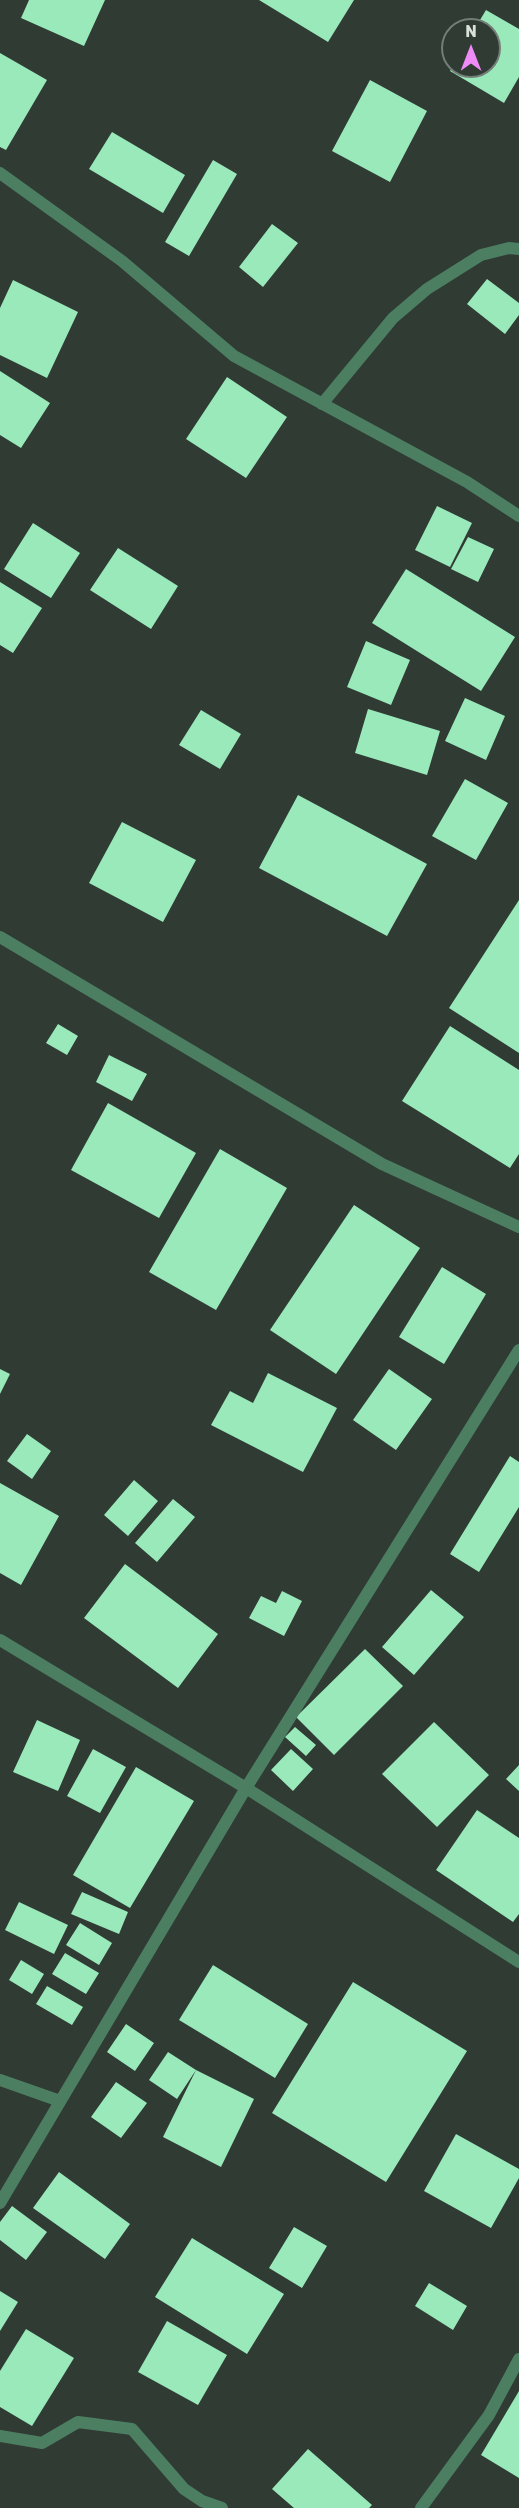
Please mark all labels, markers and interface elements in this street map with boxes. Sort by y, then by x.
north arrow [441,18,501,78]
text: N [465,22,477,41]

